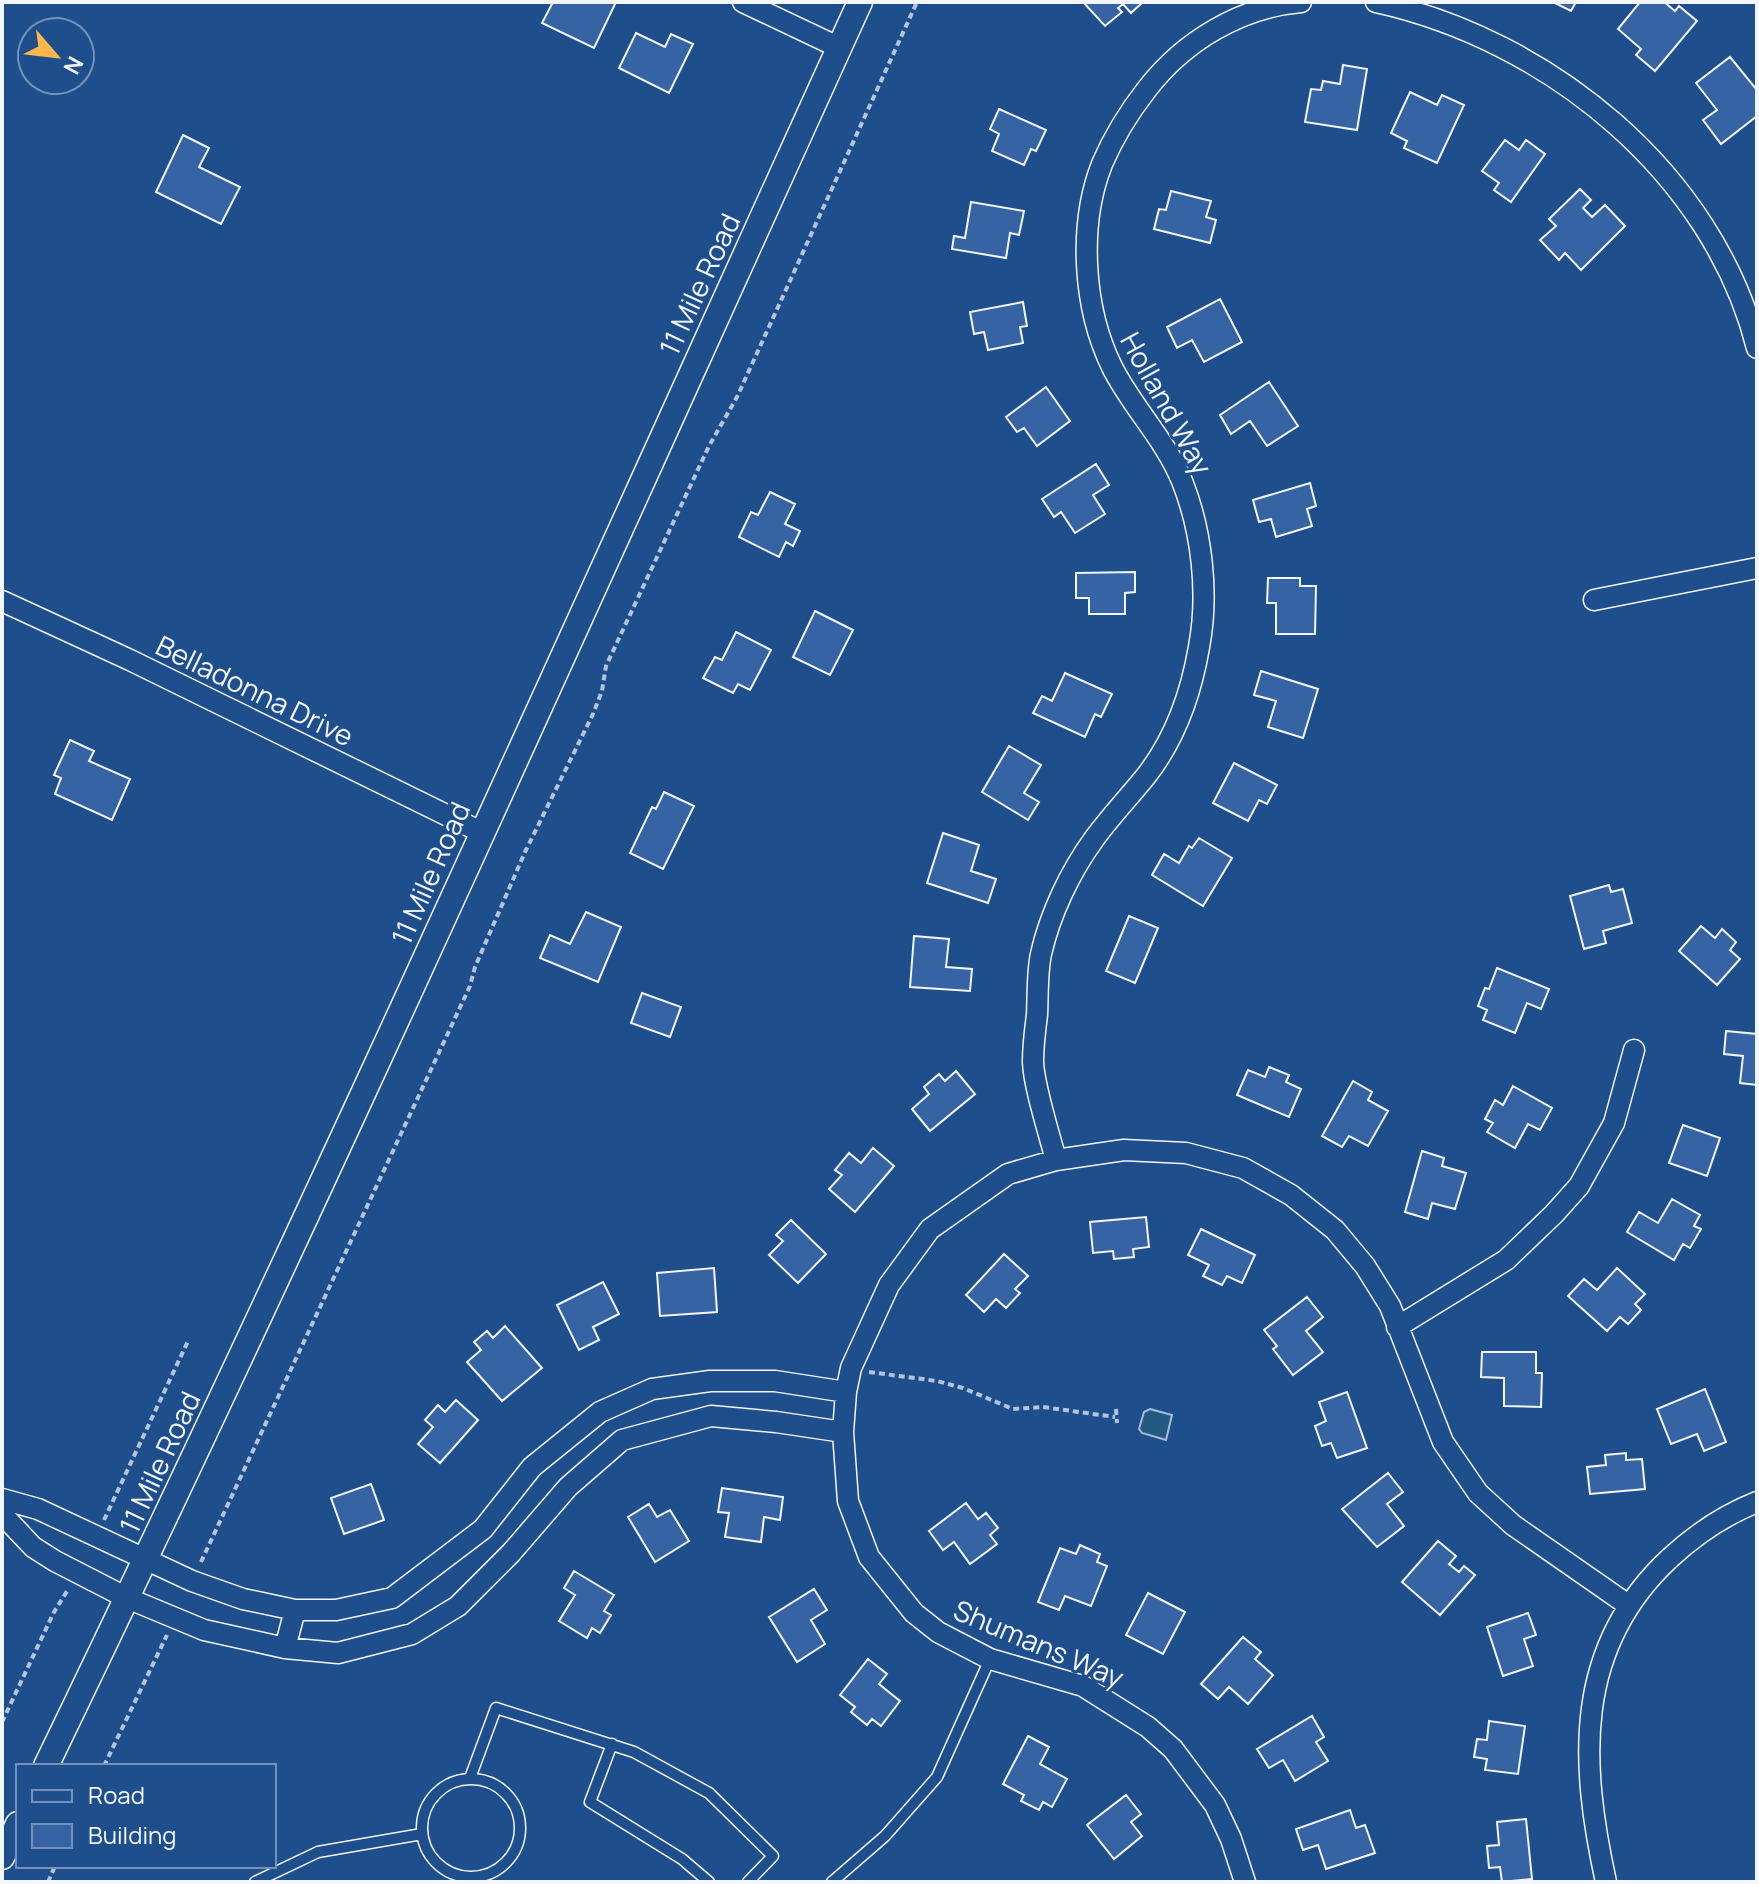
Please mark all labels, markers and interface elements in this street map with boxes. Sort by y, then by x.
north arrow [16,16,96,96]
text: N [57,51,91,79]
street label: 11 Mile Road [650,207,748,361]
street label: Holland Way [1112,325,1222,481]
street label: Belladonna Drive [150,626,360,754]
street label: 11 Mile Road [382,796,478,950]
street label: 11 Mile Road [110,1385,208,1539]
street label: Shumans Way [948,1590,1130,1696]
legend [16,1764,276,1868]
text: Road [88,1778,145,1811]
text: Building [88,1818,176,1851]

